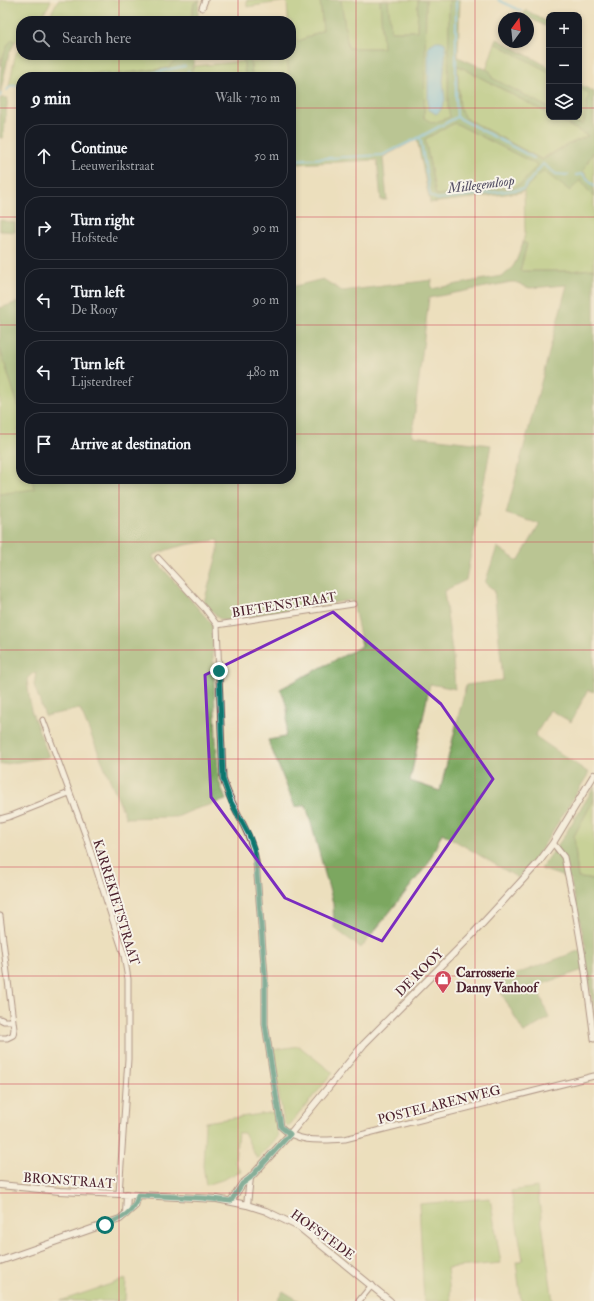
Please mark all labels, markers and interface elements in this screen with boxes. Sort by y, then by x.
north arrow [498,12,534,48]
map controls [546,12,582,120]
button: + [546,12,582,48]
search box [16,16,296,60]
icon: search [30,27,52,49]
text: Search here [62,29,131,48]
button: − [546,48,582,84]
button: layers [546,84,582,120]
text: 9 min [32,88,71,109]
text: Walk · 710 m [215,90,280,106]
text: Continue [71,139,127,158]
icon: ahead [33,145,55,167]
text: 50 m [254,148,279,164]
text: Leeuwerikstraat [71,158,154,174]
water label: Millegemloop [446,172,515,197]
text: Turn right [71,211,134,230]
icon: right [33,217,55,239]
text: 90 m [253,220,279,236]
text: Hofstede [71,230,118,246]
text: Turn left [71,283,125,302]
icon: left [33,289,55,311]
text: 90 m [253,292,279,308]
text: De Rooy [71,302,117,318]
text: Turn left [71,355,125,374]
icon: left [33,361,55,383]
text: 480 m [246,364,279,380]
text: Lijsterdreef [71,374,132,390]
icon: arrive [33,433,55,455]
text: Arrive at destination [71,435,191,454]
street label: BIETENSTRAAT [231,589,338,621]
route end [210,662,228,680]
street label: KARREKIETSTRAAT [89,838,143,967]
street label: DE ROOY [392,945,448,1000]
place label: Carrosserie Danny Vanhoof [456,965,540,997]
shop icon: Carrosserie Danny Vanhoof [433,969,453,994]
street label: POSTELARENWEG [376,1082,502,1128]
street label: BRONSTRAAT [23,1170,115,1192]
street label: HOFSTEDE [287,1206,358,1263]
route start [96,1216,114,1234]

